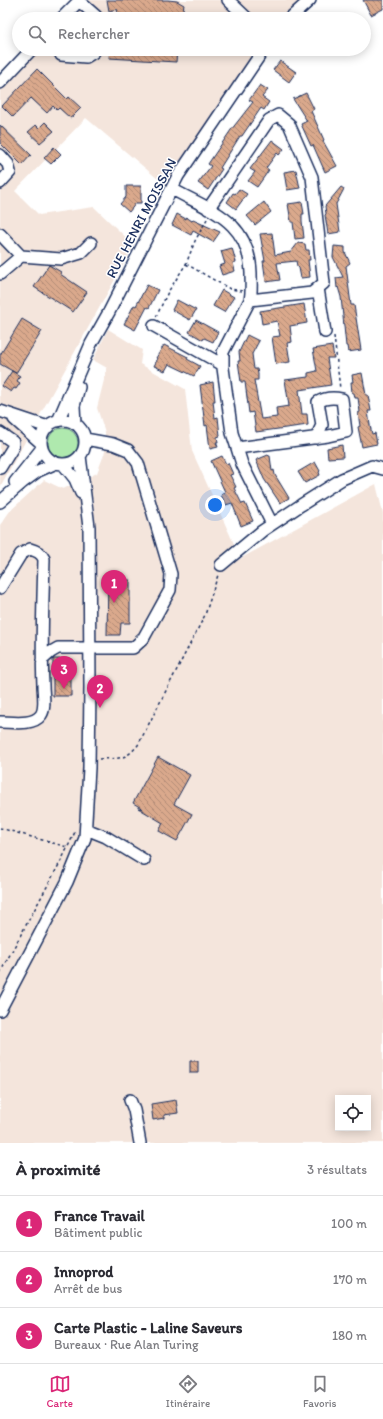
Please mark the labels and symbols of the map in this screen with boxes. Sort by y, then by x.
street label: RUE HENRI MOISSAN [103,155,180,281]
your location [205,495,225,515]
pin: 1 [101,570,127,603]
pin: 3 [51,656,77,689]
pin: 2 [87,675,113,708]

